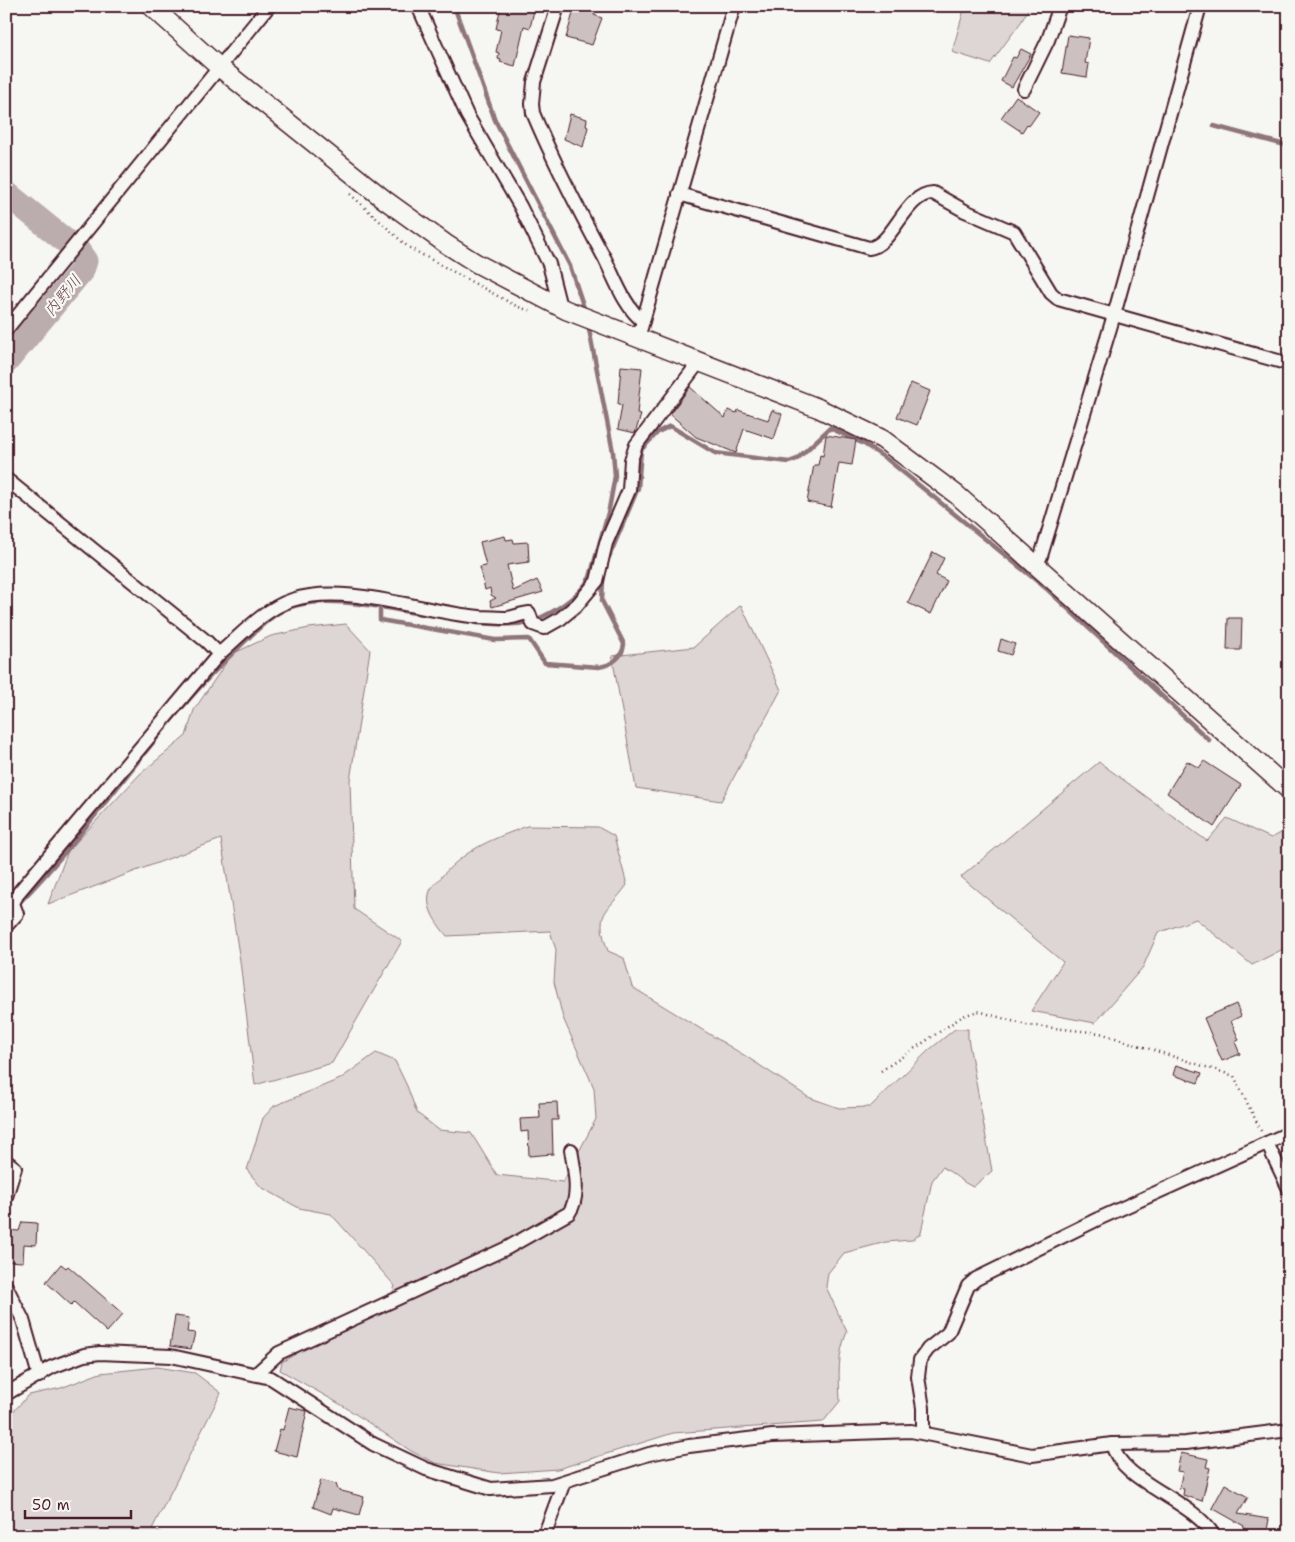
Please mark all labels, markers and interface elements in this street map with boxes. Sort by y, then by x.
water label: 内野川 [39,270,86,320]
scale bar [25,1487,131,1519]
text: 50 m [32,1495,70,1515]

